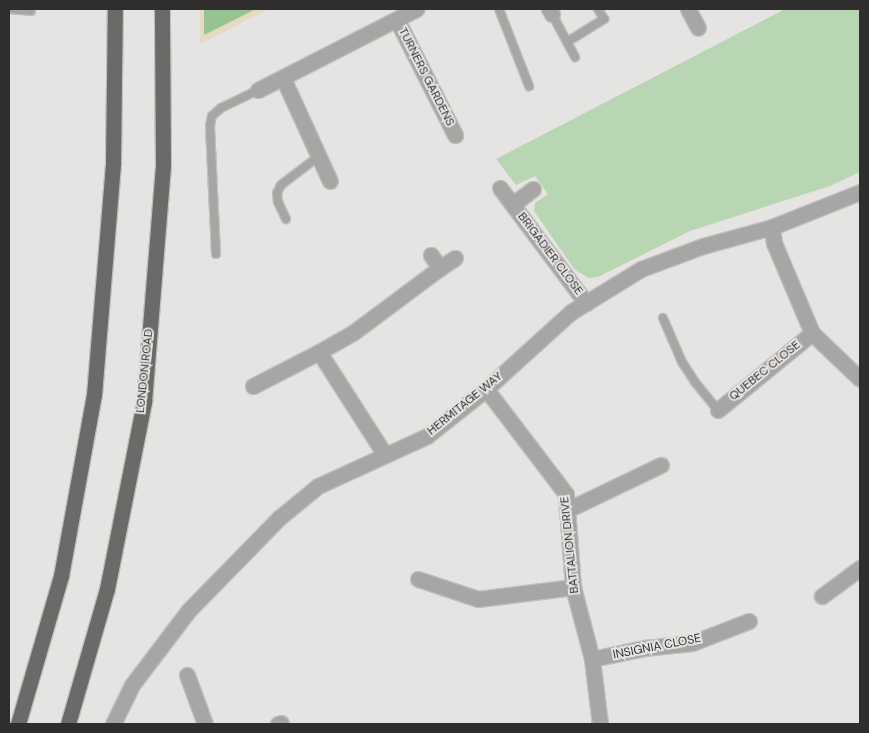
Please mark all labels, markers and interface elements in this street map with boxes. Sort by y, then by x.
street label: TURNERS GARDENS [395,25,457,129]
street label: BRIGADIER CLOSE [514,210,586,298]
street label: LONDON ROAD [133,328,157,414]
street label: QUEBEC CLOSE [727,338,803,404]
street label: HERMITAGE WAY [425,369,505,439]
street label: BATTALION DRIVE [558,496,582,594]
street label: INSIGNIA CLOSE [612,631,702,663]

